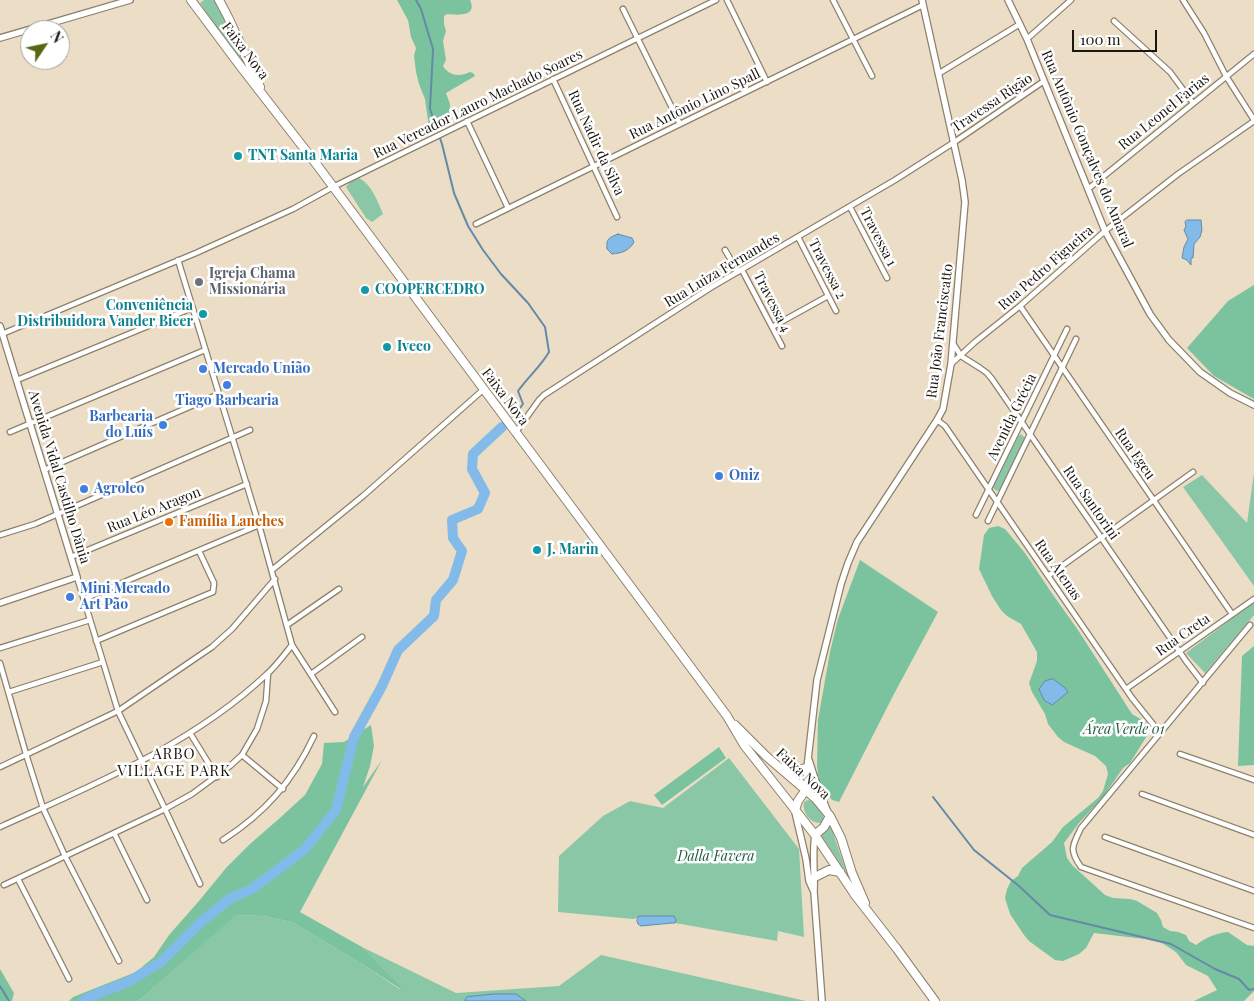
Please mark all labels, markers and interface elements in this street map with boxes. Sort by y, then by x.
street label: Faixa Nova [218,19,272,83]
north arrow [20,20,70,70]
scale bar [1074,20,1159,52]
text: N [46,27,68,46]
text: 100 m [1080,29,1121,49]
street label: Rua Vereador Lauro Machado Soares [371,46,585,162]
street label: Rua Antônio Gonçalves do Amaral [1038,48,1136,250]
street label: Rua Antônio Lino Spall [627,65,763,143]
street label: Travessa Rigão [948,70,1036,136]
street label: Rua Leonel Farias [1115,70,1213,154]
street label: Rua Nadir da Silva [564,88,628,198]
place label: TNT Santa Maria [248,148,358,164]
marker: TNT Santa Maria [232,150,244,162]
street label: Travessa 1 [856,205,900,269]
street label: Rua Pedro Figueira [995,222,1097,314]
street label: Rua Luiza Fernandes [661,229,783,311]
street label: Travessa 2 [805,236,849,302]
street label: Rua João Franciscatto [923,263,957,399]
place label: Igreja Chama Missionária [209,266,296,298]
street label: Travessa 4 [750,269,794,335]
marker: Igreja Chama Missionária [193,276,205,288]
place label: COOPERCEDRO [375,282,485,298]
marker: COOPERCEDRO [359,284,371,296]
place label: Conveniência Distribuidora Vander Bieer [17,298,193,331]
marker: Conveniência Distribuidora Vander Bieer [197,308,209,320]
place label: Iveco [397,339,431,355]
marker: Iveco [381,341,393,353]
place label: Mercado União [213,361,310,377]
marker: Mercado União [197,363,209,375]
street label: Faixa Nova [478,365,532,429]
street label: Avenida Grécia [984,371,1040,463]
marker: Tiago Barbearia [221,379,233,391]
street label: Avenida Vidal Castilho Dânia [25,388,93,566]
place label: Tiago Barbearia [175,393,279,409]
place label: Barbearia do Luís [89,409,153,442]
marker: Barbearia do Luís [157,419,169,431]
street label: Rua Egeu [1111,425,1159,483]
street label: Rua Santorini [1059,463,1123,543]
place label: Oniz [729,468,760,484]
marker: Oniz [713,470,725,482]
place label: Agroleo [94,481,144,497]
marker: Agroleo [78,483,90,495]
street label: Rua Léo Aragon [105,484,203,536]
place label: Família Lanches [179,514,284,530]
marker: Família Lanches [163,516,175,528]
street label: Rua Atenas [1031,536,1085,604]
place label: J. Marin [547,542,599,558]
marker: J. Marin [531,544,543,556]
place label: Mini Mercado Art Pão [80,581,170,614]
marker: Mini Mercado Art Pão [64,591,76,603]
street label: Rua Creta [1153,610,1213,660]
park label: Área Verde 01 [1083,722,1165,738]
district label: ARBO VILLAGE PARK [116,745,232,780]
street label: Faixa Nova [773,745,833,803]
park label: Dalla Favera [677,849,755,865]

